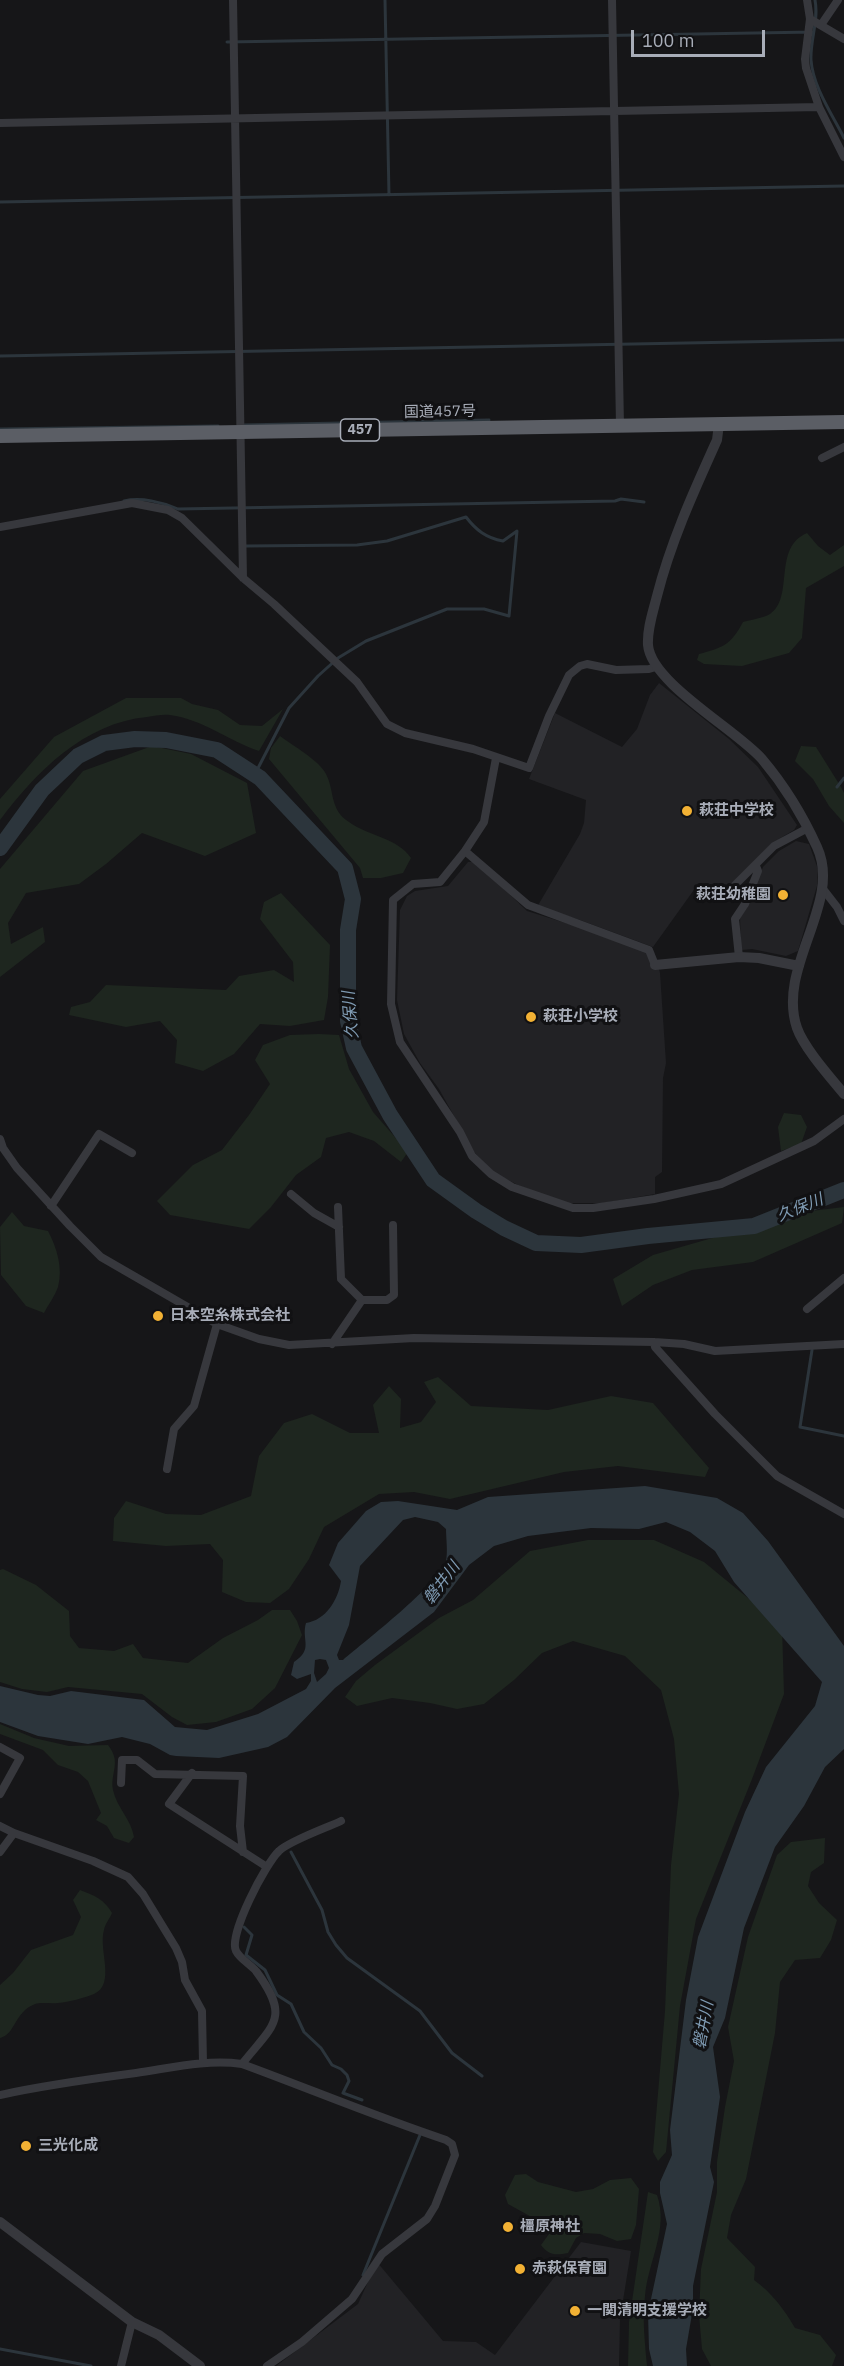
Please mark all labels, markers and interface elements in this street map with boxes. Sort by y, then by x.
scale bar [634,18,768,56]
text: 100 m [642,29,694,52]
street label: 国道457号 [404,402,476,422]
road number: 457 [340,419,380,441]
place label: 萩荘中学校 [699,802,774,820]
marker: 萩荘中学校 [680,804,694,818]
place label: 萩荘幼稚園 [696,886,771,904]
marker: 萩荘幼稚園 [776,888,790,902]
water label: 久保川 [339,990,363,1040]
place label: 萩荘小学校 [543,1008,618,1026]
marker: 萩荘小学校 [524,1010,538,1024]
water label: 久保川 [774,1190,826,1226]
place label: 日本空糸株式会社 [170,1307,290,1325]
marker: 日本空糸株式会社 [151,1309,165,1323]
water label: 磐井川 [420,1558,464,1608]
water label: 磐井川 [690,2000,718,2050]
place label: 三光化成 [38,2137,98,2155]
marker: 三光化成 [19,2139,33,2153]
place label: 橿原神社 [520,2218,580,2236]
marker: 橿原神社 [501,2220,515,2234]
place label: 赤萩保育園 [532,2260,607,2278]
marker: 赤萩保育園 [513,2262,527,2276]
place label: 一関清明支援学校 [587,2302,707,2320]
marker: 一関清明支援学校 [568,2304,582,2318]

